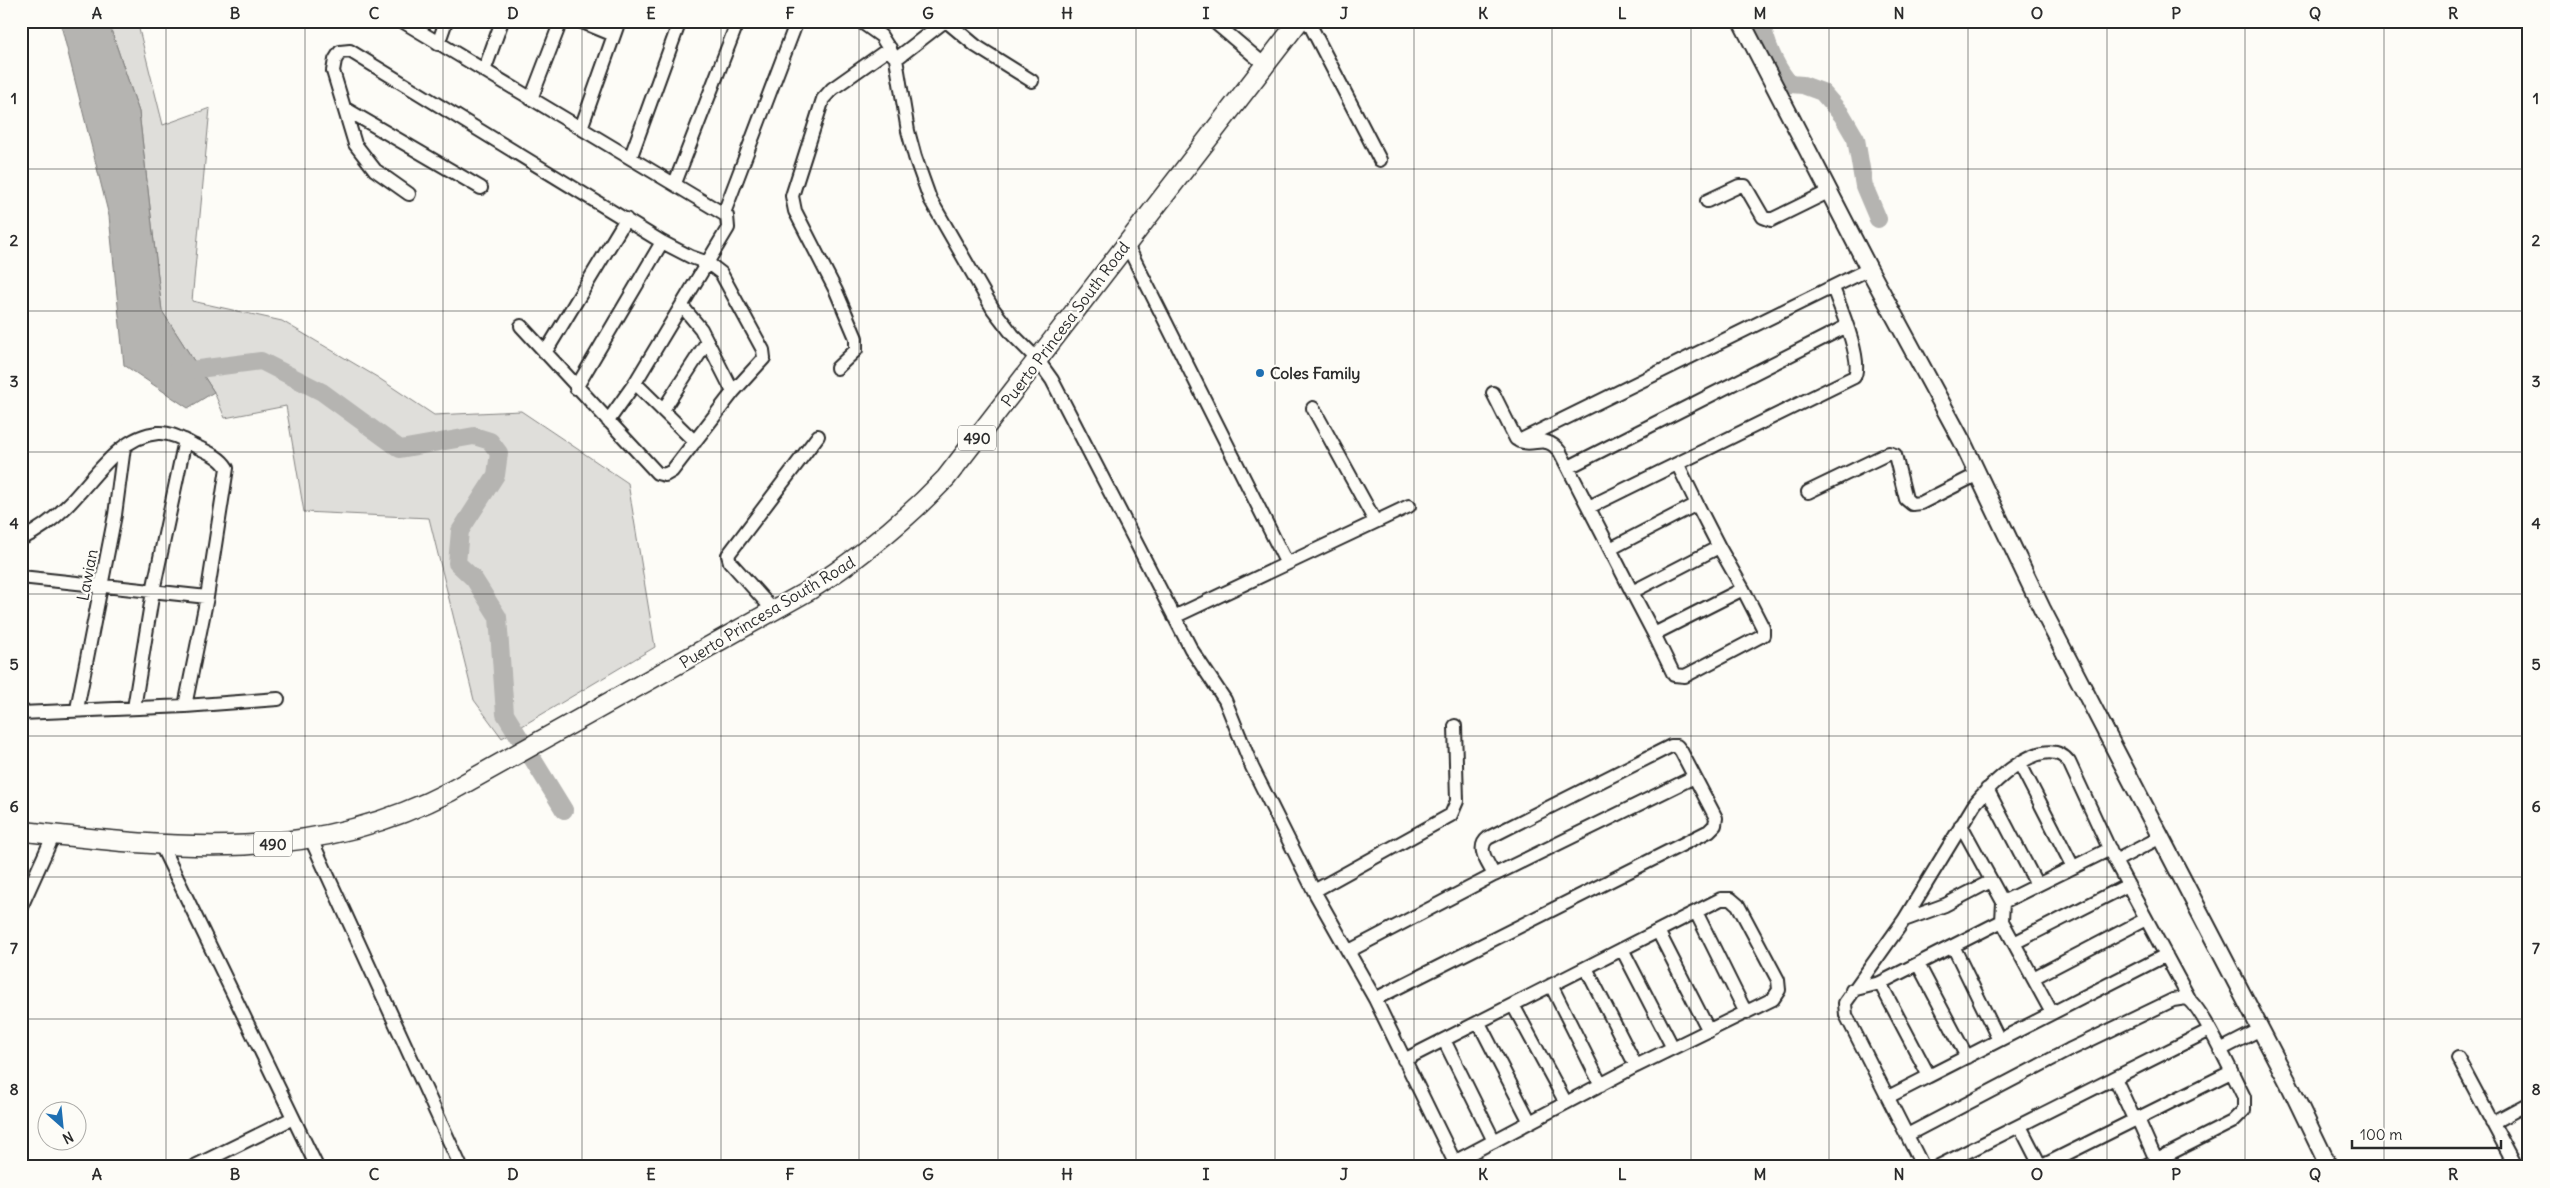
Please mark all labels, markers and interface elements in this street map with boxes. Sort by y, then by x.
text: A [92,3,102,23]
text: B [230,3,241,23]
text: C [369,3,380,23]
text: D [507,3,519,23]
text: E [646,3,656,23]
text: F [785,3,795,23]
text: G [922,3,934,23]
text: H [1061,3,1073,23]
text: I [1203,3,1210,23]
text: J [1340,3,1349,23]
text: K [1478,3,1488,23]
text: L [1618,3,1627,23]
text: M [1754,3,1767,23]
text: N [1893,3,1905,23]
text: O [2031,3,2043,23]
text: P [2171,3,2181,23]
text: Q [2309,3,2321,23]
text: R [2448,3,2459,23]
text: 1 [11,88,17,108]
text: 1 [2533,88,2539,108]
text: 2 [10,230,19,250]
text: 2 [2532,230,2541,250]
street label: Puerto Princesa South Road [996,238,1134,410]
place label: Coles Family [1270,363,1360,384]
marker: Coles Family [1254,367,1266,379]
text: 3 [9,371,19,391]
text: 3 [2531,371,2541,391]
road number: 490 [958,426,996,450]
text: 4 [9,513,19,533]
text: 4 [2531,513,2541,533]
street label: Lawian [72,547,102,603]
street label: Puerto Princesa South Road [676,552,858,672]
text: 5 [9,654,19,674]
text: 5 [2531,654,2541,674]
text: 6 [9,796,19,816]
text: 6 [2531,796,2541,816]
road number: 490 [254,832,292,856]
text: 7 [10,938,18,958]
text: 7 [2532,938,2540,958]
text: 8 [9,1079,19,1099]
text: 8 [2531,1079,2541,1099]
north arrow [38,1100,88,1150]
scale bar [2352,1118,2501,1150]
text: 100 m [2360,1125,2402,1144]
text: N [60,1127,76,1148]
text: A [92,1164,102,1184]
text: B [230,1164,241,1184]
text: C [369,1164,380,1184]
text: D [507,1164,519,1184]
text: E [646,1164,656,1184]
text: F [785,1164,795,1184]
text: G [922,1164,934,1184]
text: H [1061,1164,1073,1184]
text: I [1203,1164,1210,1184]
text: J [1340,1164,1349,1184]
text: K [1478,1164,1488,1184]
text: L [1618,1164,1627,1184]
text: M [1754,1164,1767,1184]
text: N [1893,1164,1905,1184]
text: O [2031,1164,2043,1184]
text: P [2171,1164,2181,1184]
text: Q [2309,1164,2321,1184]
text: R [2448,1164,2459,1184]

